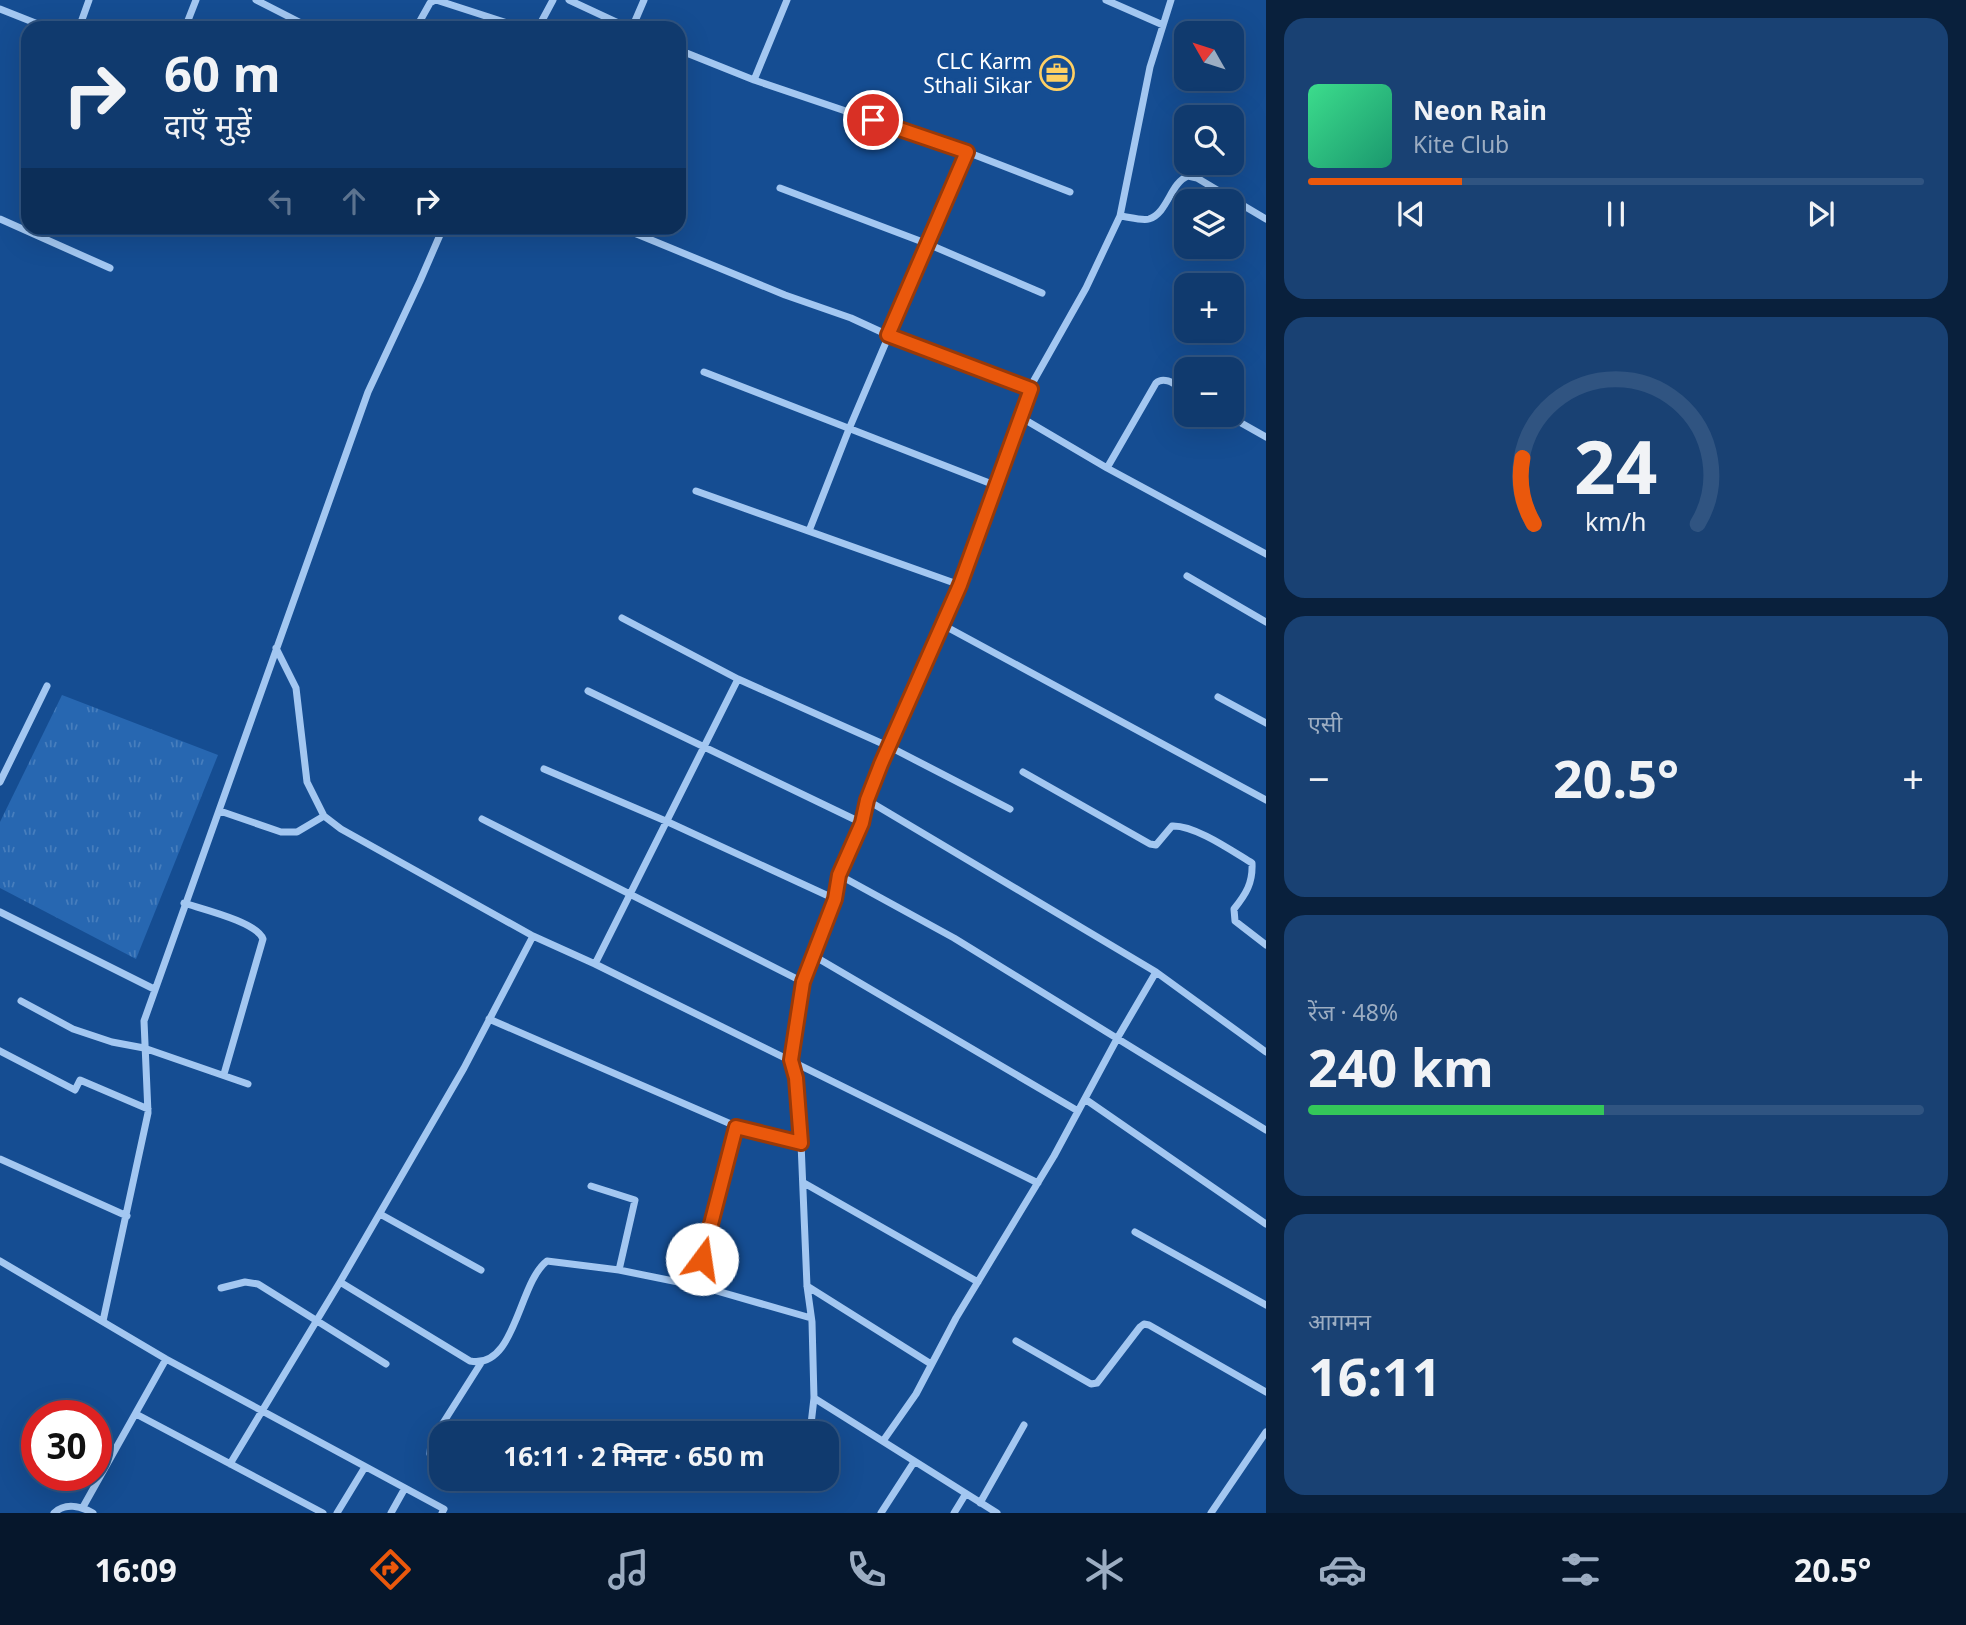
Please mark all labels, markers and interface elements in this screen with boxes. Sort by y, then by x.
north arrow [1174,21,1244,91]
map controls [1174,21,1244,427]
text: 60 m [164,40,281,106]
place label: CLC Karm Sthali Sikar [923,47,1032,99]
icon: right [49,49,140,140]
office icon: CLC Karm Sthali Sikar [1038,54,1076,92]
pin [843,90,903,150]
text: Neon Rain [1413,92,1547,128]
icon: arrive [854,101,892,139]
text: दाएँ मुड़ें [164,103,252,146]
button: search [1174,105,1244,175]
text: Kite Club [1413,128,1509,160]
icon: left [262,182,300,220]
icon: ahead [335,182,373,220]
icon: right [408,182,446,220]
button: layers [1174,189,1244,259]
icon: previous [1392,195,1430,233]
icon: pause [1597,195,1635,233]
icon: next [1802,195,1840,233]
button: + [1174,273,1244,343]
button: − [1174,357,1244,427]
text: 24 [1574,416,1658,515]
text: km/h [1585,503,1647,537]
text: एसी [1308,707,1342,739]
text: 20.5° [1553,742,1679,813]
text: − [1308,752,1330,804]
text: + [1902,752,1924,804]
text: रेंज · 48% [1308,996,1398,1028]
text: 240 km [1308,1031,1494,1102]
position arrow [665,1222,739,1296]
text: आगमन [1308,1305,1371,1337]
text: 16:11 [1308,1340,1442,1411]
speed limit sign: 30 [21,1400,112,1491]
text: 16:11 · 2 मिनट · 650 m [503,1438,765,1474]
icon: directions [366,1545,415,1594]
icon: music [604,1545,653,1594]
icon: phone [842,1545,891,1594]
icon: climate [1080,1545,1129,1594]
icon: car [1318,1545,1367,1594]
icon: filters [1556,1545,1605,1594]
text: 16:09 [95,1548,177,1591]
text: 20.5° [1794,1548,1871,1591]

